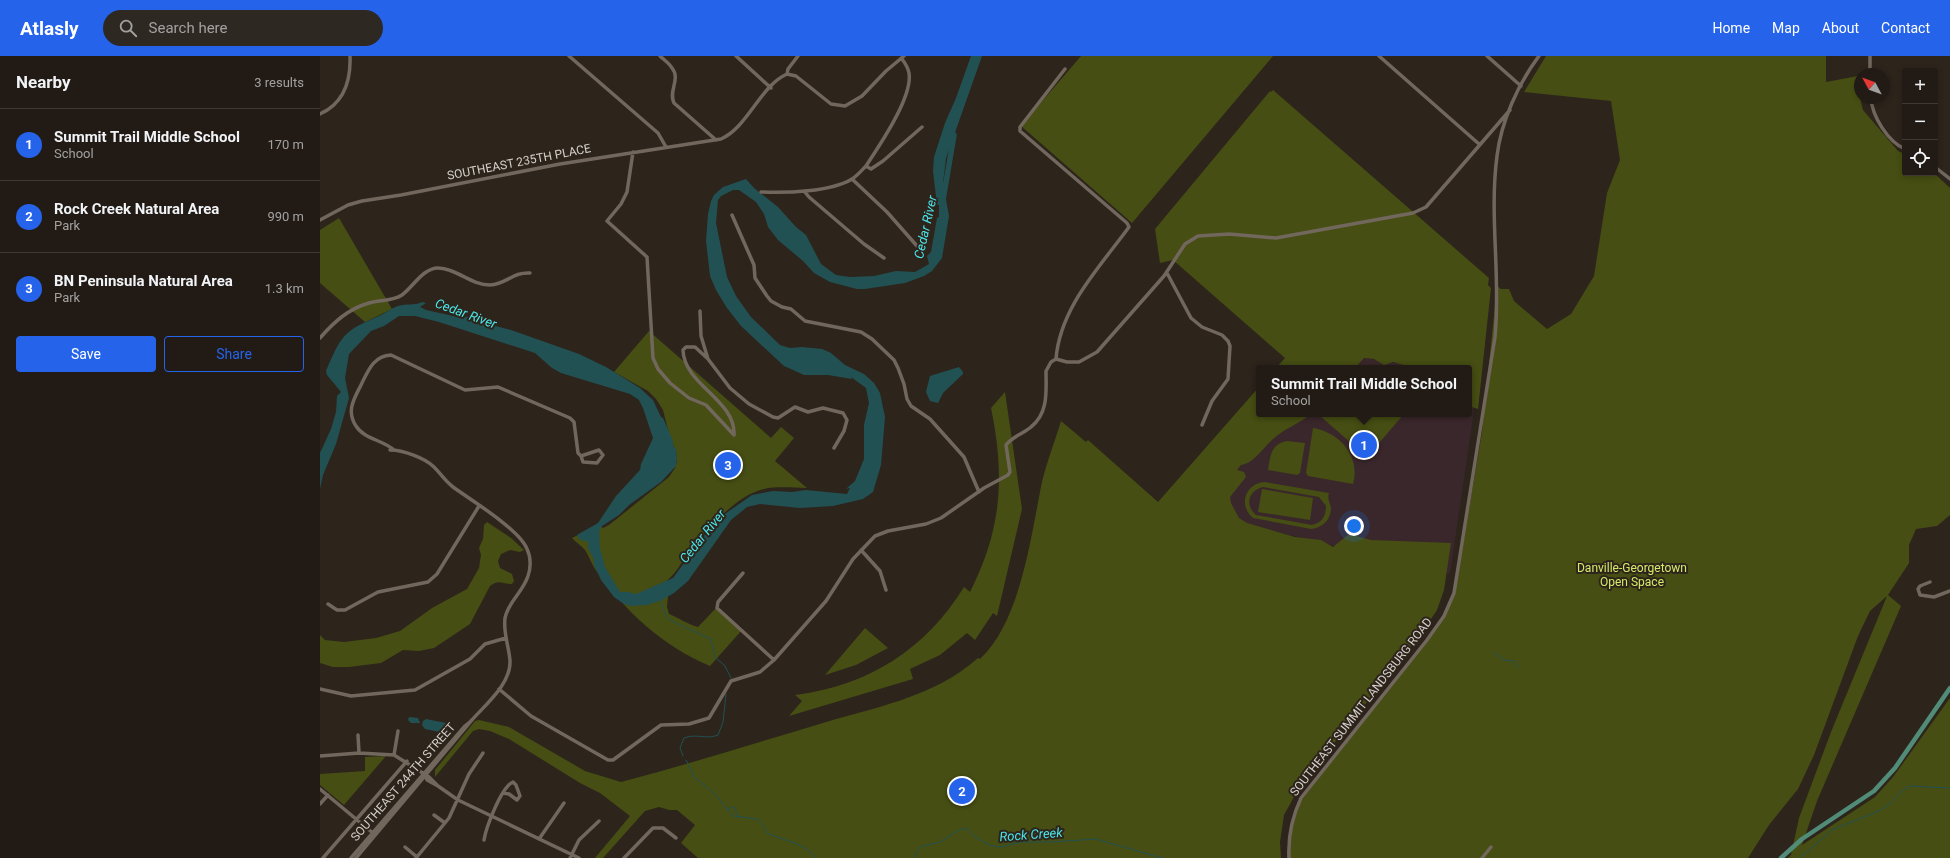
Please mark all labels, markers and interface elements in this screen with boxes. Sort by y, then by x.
search box [103,10,383,46]
text: Atlasly [20,17,79,40]
icon: search [117,17,139,39]
text: Search here [149,19,228,37]
text: Home [1712,20,1750,36]
text: Map [1772,20,1800,36]
text: About [1822,20,1859,36]
text: Contact [1881,20,1930,36]
north arrow [1854,68,1890,104]
map controls [1902,68,1938,176]
button: + [1902,68,1938,104]
text: Nearby [16,72,71,92]
text: 3 results [254,75,304,90]
button: − [1902,104,1938,140]
text: Summit Trail Middle School [54,128,240,146]
text: 1 [25,137,33,152]
text: 170 m [267,137,304,152]
button: locate [1902,140,1938,176]
street label: SOUTHEAST 235TH PLACE [446,141,592,183]
text: School [54,146,94,161]
water label: Cedar River [911,193,940,260]
text: Rock Creek Natural Area [54,200,219,218]
text: 2 [25,209,33,224]
text: 990 m [267,209,304,224]
text: Park [54,218,80,233]
text: BN Peninsula Natural Area [54,272,233,290]
text: 3 [25,281,33,296]
text: 1.3 km [265,281,304,296]
text: Park [54,290,80,305]
water label: Cedar River [433,295,499,332]
button: Save [16,336,156,372]
button: Share [164,336,304,372]
popup [1256,365,1472,417]
text: Summit Trail Middle School [1271,375,1457,393]
text: School [1271,393,1311,408]
pin: 1 [1351,430,1377,460]
pin: 3 [715,450,741,480]
water label: Cedar River [676,506,729,566]
your location [1344,516,1364,536]
park label: Danville-Georgetown Open Space [1577,561,1687,589]
street label: SOUTHEAST SUMMIT LANDSBURG ROAD [1287,615,1435,799]
street label: SOUTHEAST 244TH STREET [348,720,458,844]
pin: 2 [949,776,975,806]
water label: Rock Creek [999,825,1064,844]

